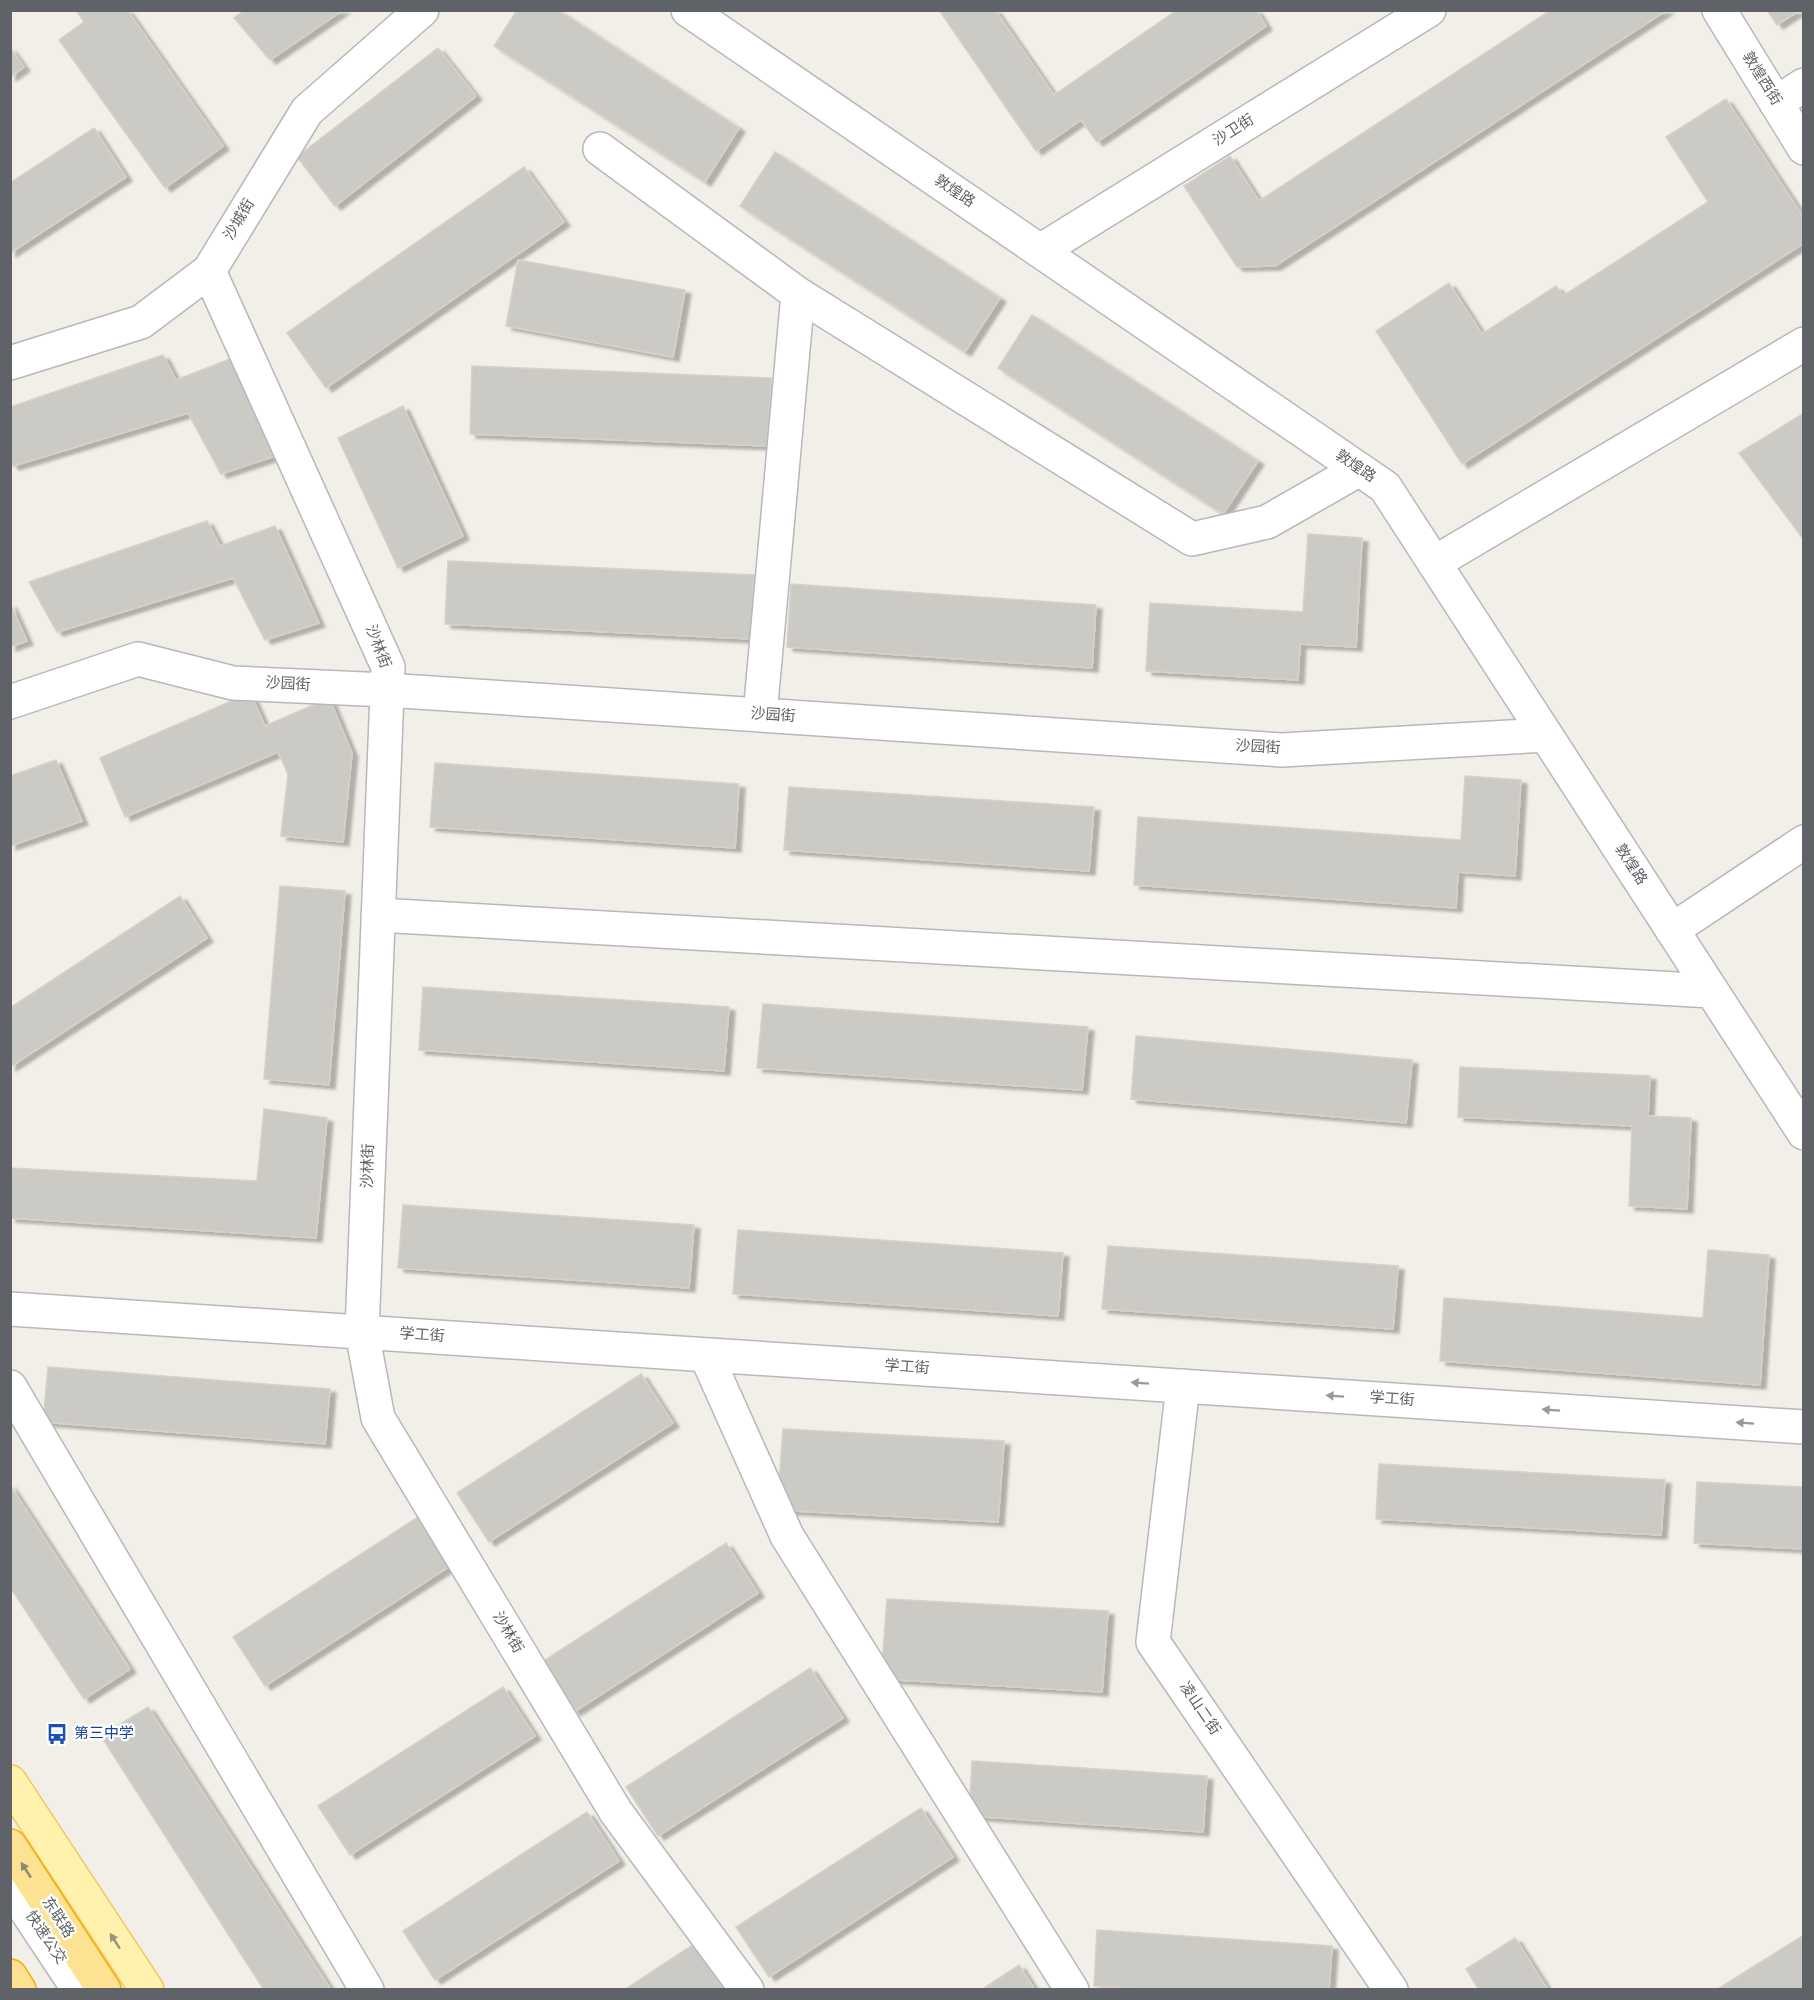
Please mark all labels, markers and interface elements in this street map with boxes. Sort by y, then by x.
street label: 敦煌西街 [1737,49,1785,109]
street label: 沙卫街 [1210,111,1258,151]
street label: 敦煌路 [930,172,978,212]
street label: 沙城街 [220,196,260,244]
street label: 敦煌路 [1331,447,1379,487]
street label: 沙林街 [360,623,394,671]
street label: 沙园街 [265,674,311,696]
street label: 沙园街 [750,705,796,727]
street label: 沙园街 [1235,737,1281,759]
street label: 敦煌路 [1610,841,1650,889]
street label: 沙林街 [359,1143,379,1189]
street label: 学工街 [399,1325,445,1347]
street label: 学工街 [884,1357,930,1379]
one-way arrow [1131,1378,1150,1388]
street label: 学工街 [1369,1389,1415,1411]
one-way arrow [1325,1391,1344,1401]
one-way arrow [1541,1405,1560,1415]
one-way arrow [1736,1418,1755,1427]
street label: 沙林街 [487,1609,527,1657]
street label: 凌山二街 [1174,1679,1224,1739]
bus stop icon: 第三中学 [45,1722,69,1746]
place label: 第三中学 [74,1725,134,1744]
one-way arrow [21,1862,32,1878]
street label: 东联路 [37,1894,77,1942]
street label: 快速公交 [20,1908,70,1968]
one-way arrow [109,1933,121,1949]

